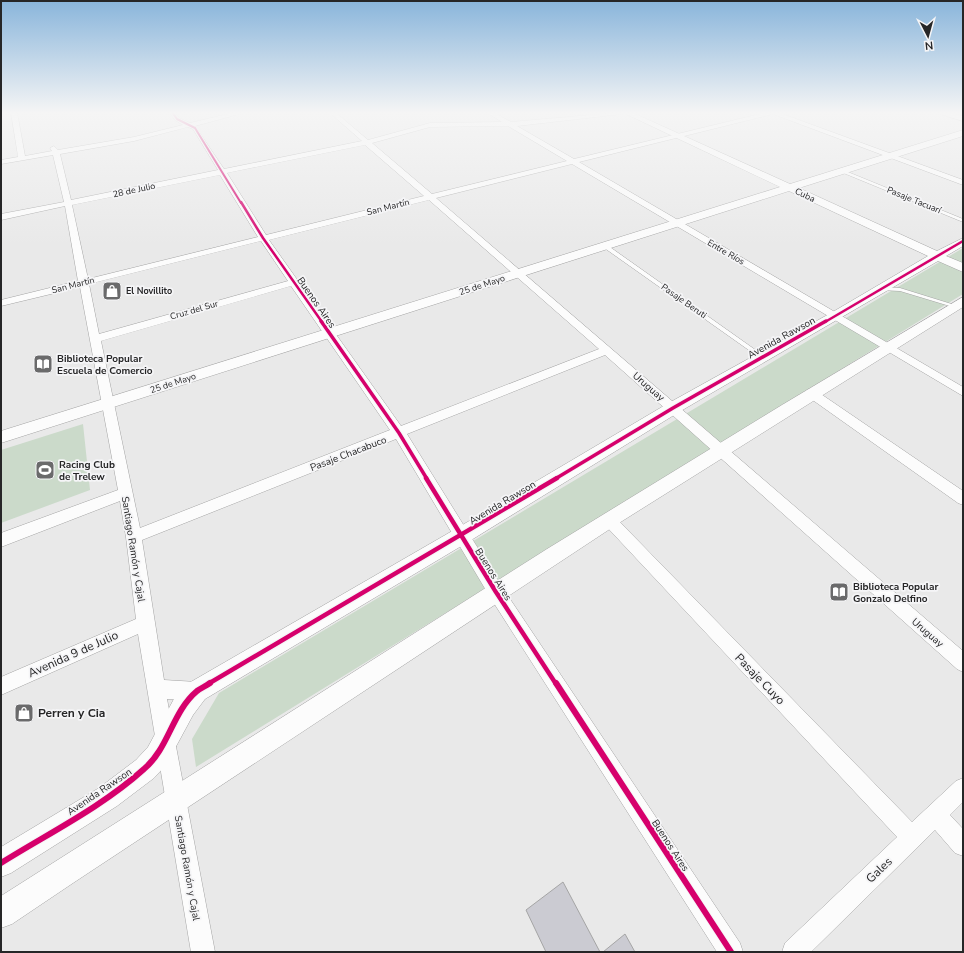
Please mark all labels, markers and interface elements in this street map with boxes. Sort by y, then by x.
north arrow [908,16,948,56]
text: N [924,38,934,53]
street label: 28 de Julio [112,180,156,200]
street label: Pasaje Tacuarí [885,184,944,217]
street label: Cuba [793,185,817,205]
street label: San Martín [365,196,411,218]
street label: Entre Ríos [705,236,747,268]
street label: 25 de Mayo [458,272,506,298]
street label: San Martín [50,274,96,296]
street label: Buenos Aires [293,274,339,331]
shop icon: El Novillito [101,280,123,302]
street label: Pasaje Beruti [659,281,709,321]
place label: El Novillito [126,285,172,297]
street label: Cruz del Sur [168,297,220,323]
street label: Avenida Rawson [745,313,818,362]
place label: Biblioteca Popular Escuela de Comercio [57,352,153,378]
library icon: Biblioteca Popular Escuela de Comercio [32,353,54,375]
street label: Uruguay [629,369,668,405]
street label: 25 de Mayo [149,370,197,396]
street label: Pasaje Chacabuco [308,433,389,475]
place label: Racing Club de Trelew [59,458,115,484]
sports icon: Racing Club de Trelew [34,459,56,481]
street label: Avenida Rawson [467,477,538,528]
street label: Santiago Ramón y Cajal [118,495,148,603]
street label: Buenos Aires [471,546,515,604]
place label: Biblioteca Popular Gonzalo Delfino [853,580,938,606]
library icon: Biblioteca Popular Gonzalo Delfino [828,581,850,603]
street label: Uruguay [908,615,947,651]
street label: Avenida 9 de Julio [25,627,121,681]
street label: Pasaje Cuyo [731,650,789,708]
shop icon: Perren y Cia [13,702,35,724]
place label: Perren y Cia [38,705,105,721]
street label: Avenida Rawson [64,765,135,819]
street label: Santiago Ramón y Cajal [171,814,203,922]
street label: Buenos Aires [648,817,692,874]
street label: Gales [862,853,896,886]

